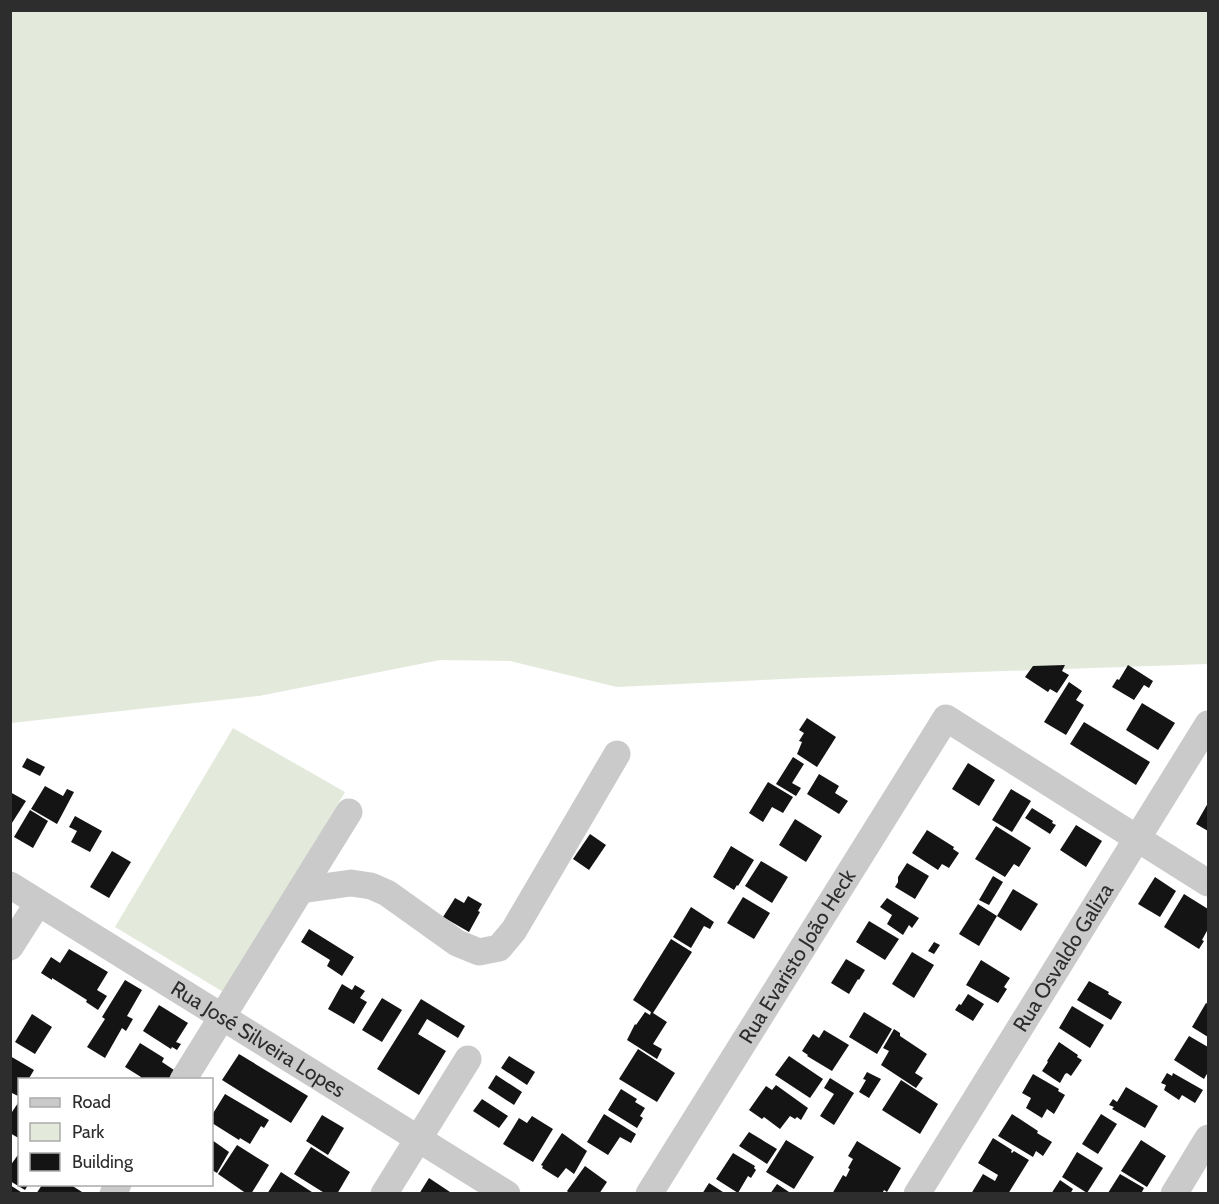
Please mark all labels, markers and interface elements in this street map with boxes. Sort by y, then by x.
street label: Rua Evaristo João Heck [733,864,861,1048]
street label: Rua Osvaldo Galiza [1008,879,1118,1036]
street label: Rua José Silveira Lopes [167,975,350,1102]
legend [18,1078,213,1186]
text: Road [72,1091,111,1113]
text: Park [72,1121,105,1143]
text: Building [72,1151,134,1173]

